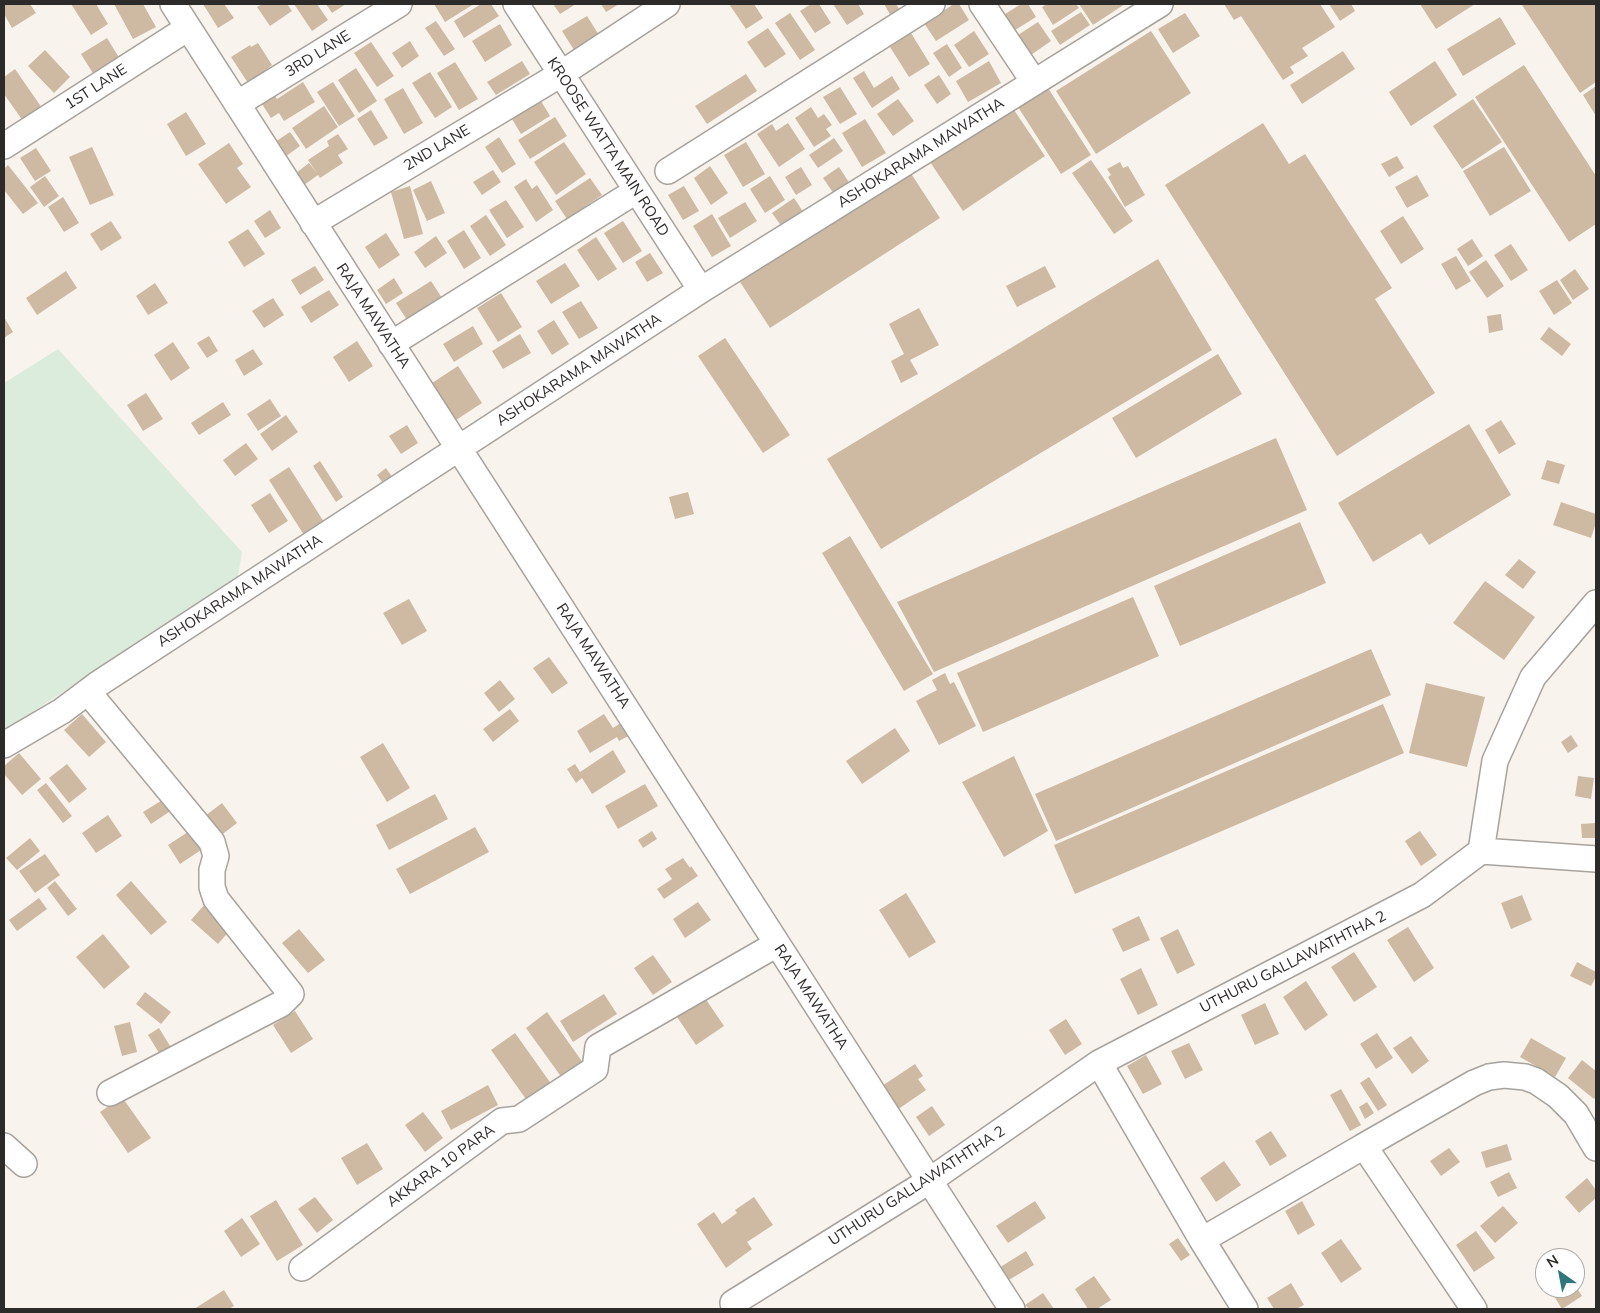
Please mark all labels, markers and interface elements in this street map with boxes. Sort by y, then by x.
street label: 3RD LANE [282,27,354,81]
street label: KROOSE WATTA MAIN ROAD [543,54,673,240]
street label: 1ST LANE [62,60,130,114]
street label: ASHOKARAMA MAWATHA [834,94,1008,212]
street label: 2ND LANE [401,121,473,175]
street label: RAJA MAWATHA [332,260,414,372]
street label: ASHOKARAMA MAWATHA [493,310,665,430]
street label: ASHOKARAMA MAWATHA [154,531,326,651]
street label: RAJA MAWATHA [552,600,634,712]
street label: UTHURU GALLAWATHTHA 2 [1197,907,1389,1017]
street label: RAJA MAWATHA [770,941,852,1053]
street label: AKKARA 10 PARA [384,1121,498,1211]
street label: UTHURU GALLAWATHTHA 2 [825,1122,1009,1250]
north arrow [1535,1248,1585,1298]
text: N [1543,1251,1562,1272]

